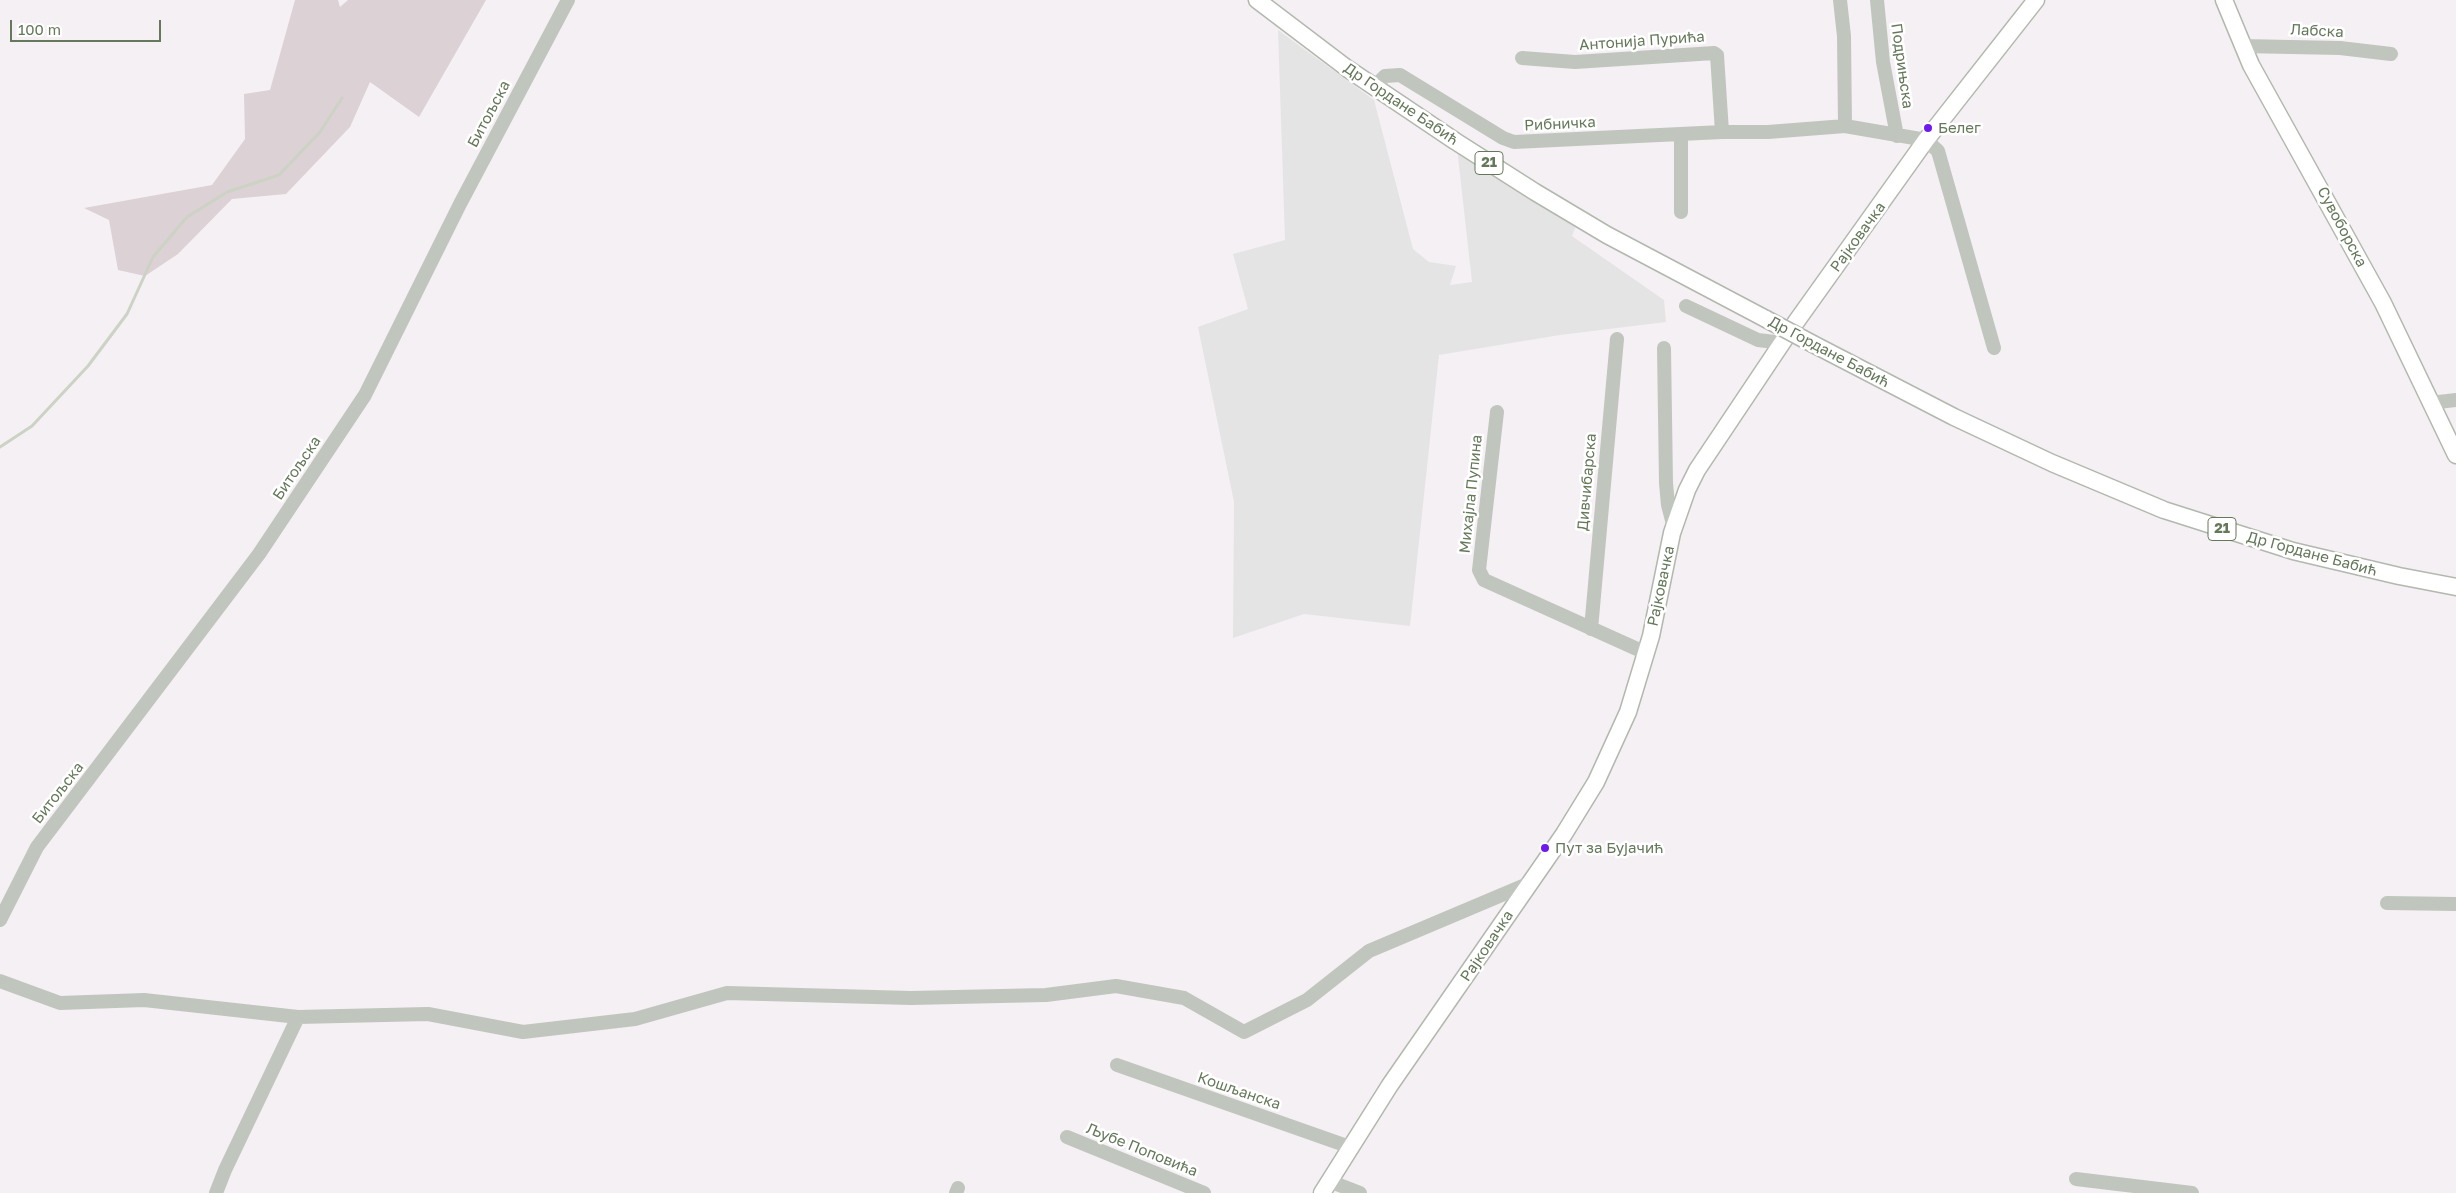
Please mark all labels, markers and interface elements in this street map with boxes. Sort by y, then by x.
scale bar [12,10,164,42]
text: 100 m [18,20,61,38]
street label: Лабска [2290,21,2344,41]
street label: Подрињска [1887,22,1917,110]
street label: Антонија Пурића [1579,28,1705,54]
street label: Др Гордане Бабић [1340,59,1462,149]
street label: Битољска [464,78,514,150]
street label: Рибничка [1524,113,1596,135]
place label: Белег [1938,119,1981,137]
marker: Белег [1922,122,1934,134]
road number: 21 [1475,152,1503,174]
street label: Сувоборска [2313,184,2371,270]
street label: Рајковачка [1827,199,1889,275]
street label: Др Гордане Бабић [1766,313,1892,391]
street label: Битољска [269,433,325,503]
street label: Дивчибарска [1574,433,1600,531]
street label: Михајла Пупина [1456,434,1486,554]
road number: 21 [2208,518,2236,540]
street label: Др Гордане Бабић [2245,528,2379,580]
street label: Рајковачка [1644,544,1678,628]
street label: Битољска [28,759,88,827]
place label: Пут за Бујачић [1555,839,1663,857]
marker: Пут за Бујачић [1539,842,1551,854]
street label: Рајковачка [1457,907,1517,985]
street label: Кошљанска [1195,1068,1283,1114]
street label: Љубе Поповића [1084,1119,1200,1181]

